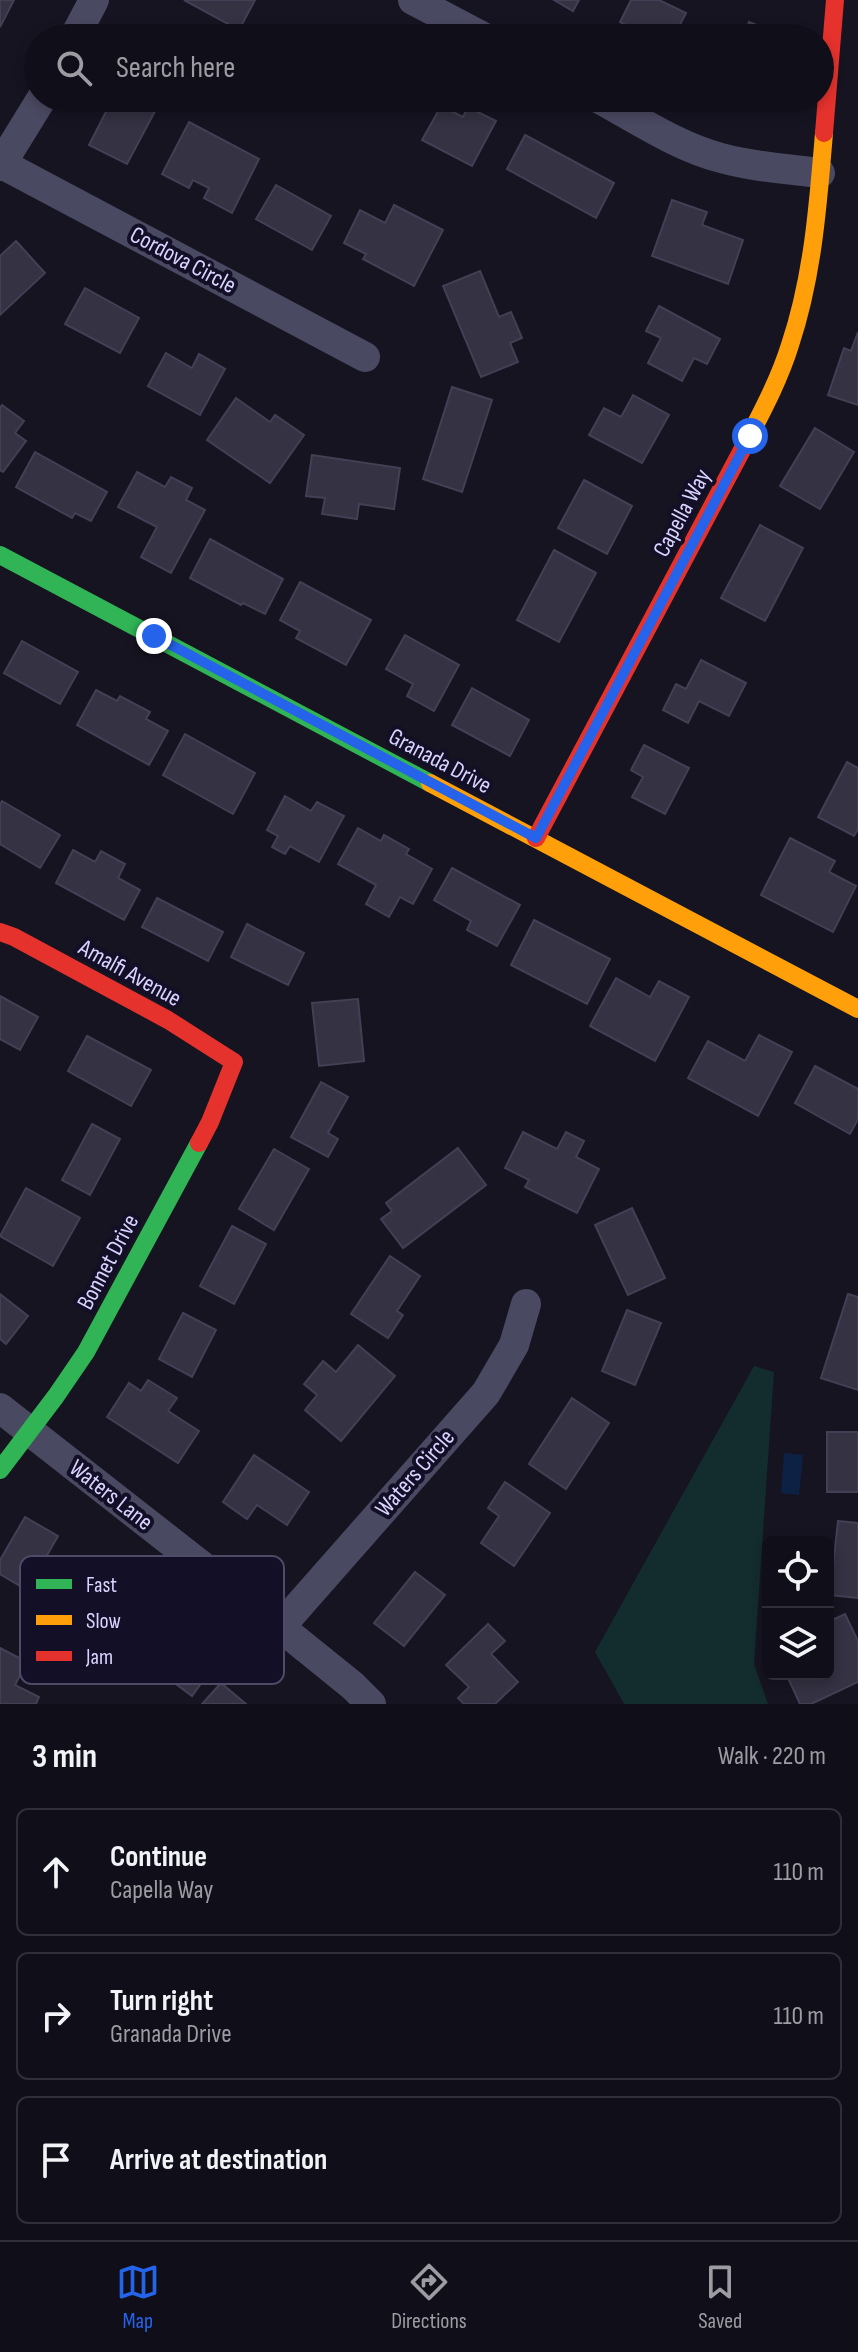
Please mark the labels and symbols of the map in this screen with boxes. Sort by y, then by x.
street label: Cordova Circle [125,220,241,300]
route start [732,418,768,454]
street label: Capella Way [647,464,717,562]
route end [136,618,172,654]
street label: Granada Drive [384,722,496,800]
street label: Amalfi Avenue [73,932,186,1013]
street label: Bonnet Drive [71,1209,145,1315]
street label: Waters Circle [369,1423,461,1523]
street label: Waters Lane [63,1453,159,1537]
legend [20,1556,284,1684]
text: Fast [86,1572,117,1599]
text: Slow [86,1608,121,1635]
text: Jam [85,1644,113,1671]

